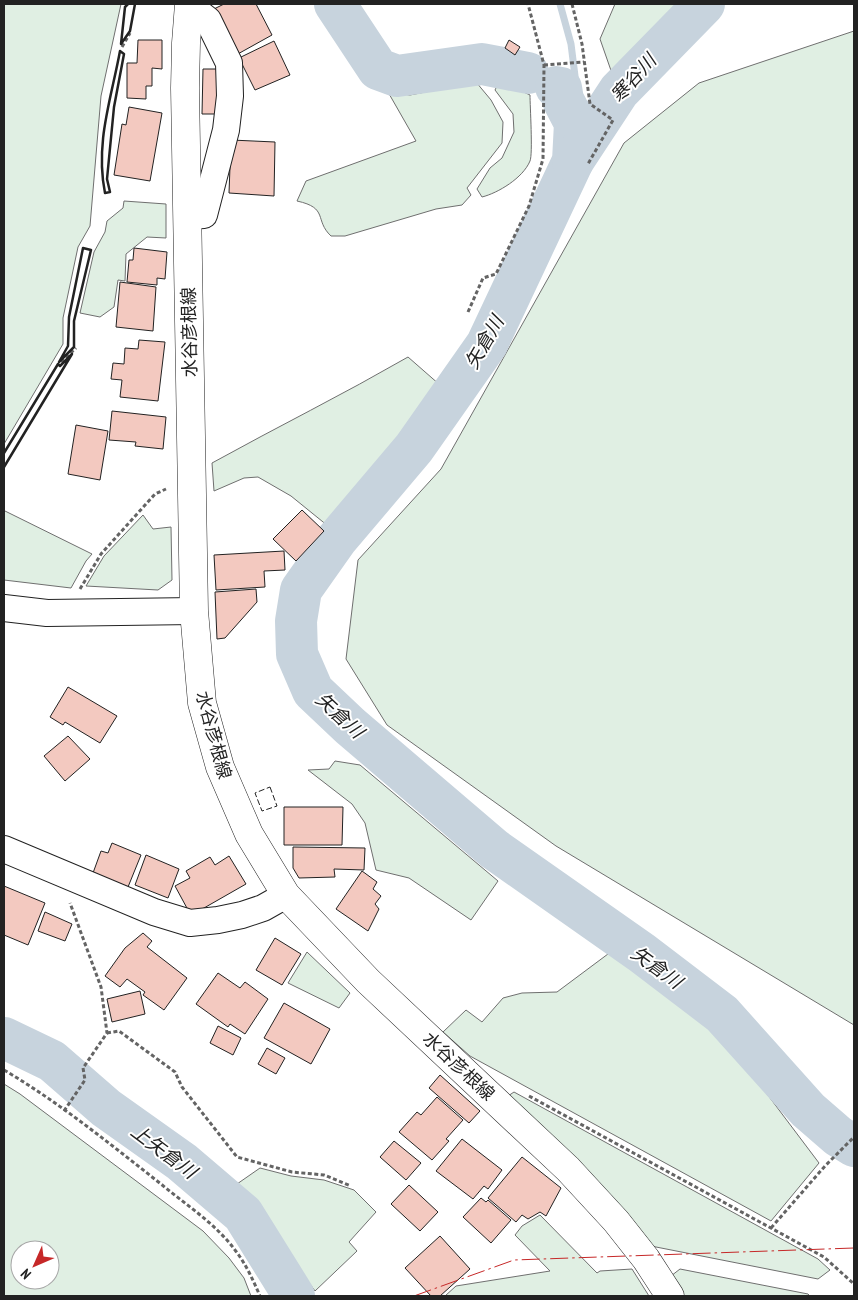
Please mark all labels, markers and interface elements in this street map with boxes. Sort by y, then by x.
water label: 寒谷川 [605,47,662,107]
street label: 水谷彦根線 [177,287,201,377]
water label: 矢倉川 [459,310,510,373]
water label: 矢倉川 [311,687,370,745]
street label: 水谷彦根線 [191,689,237,781]
water label: 矢倉川 [627,941,689,995]
street label: 水谷彦根線 [418,1027,500,1105]
water label: 上矢倉川 [126,1119,203,1185]
north arrow [10,1240,60,1290]
text: N [17,1265,35,1283]

